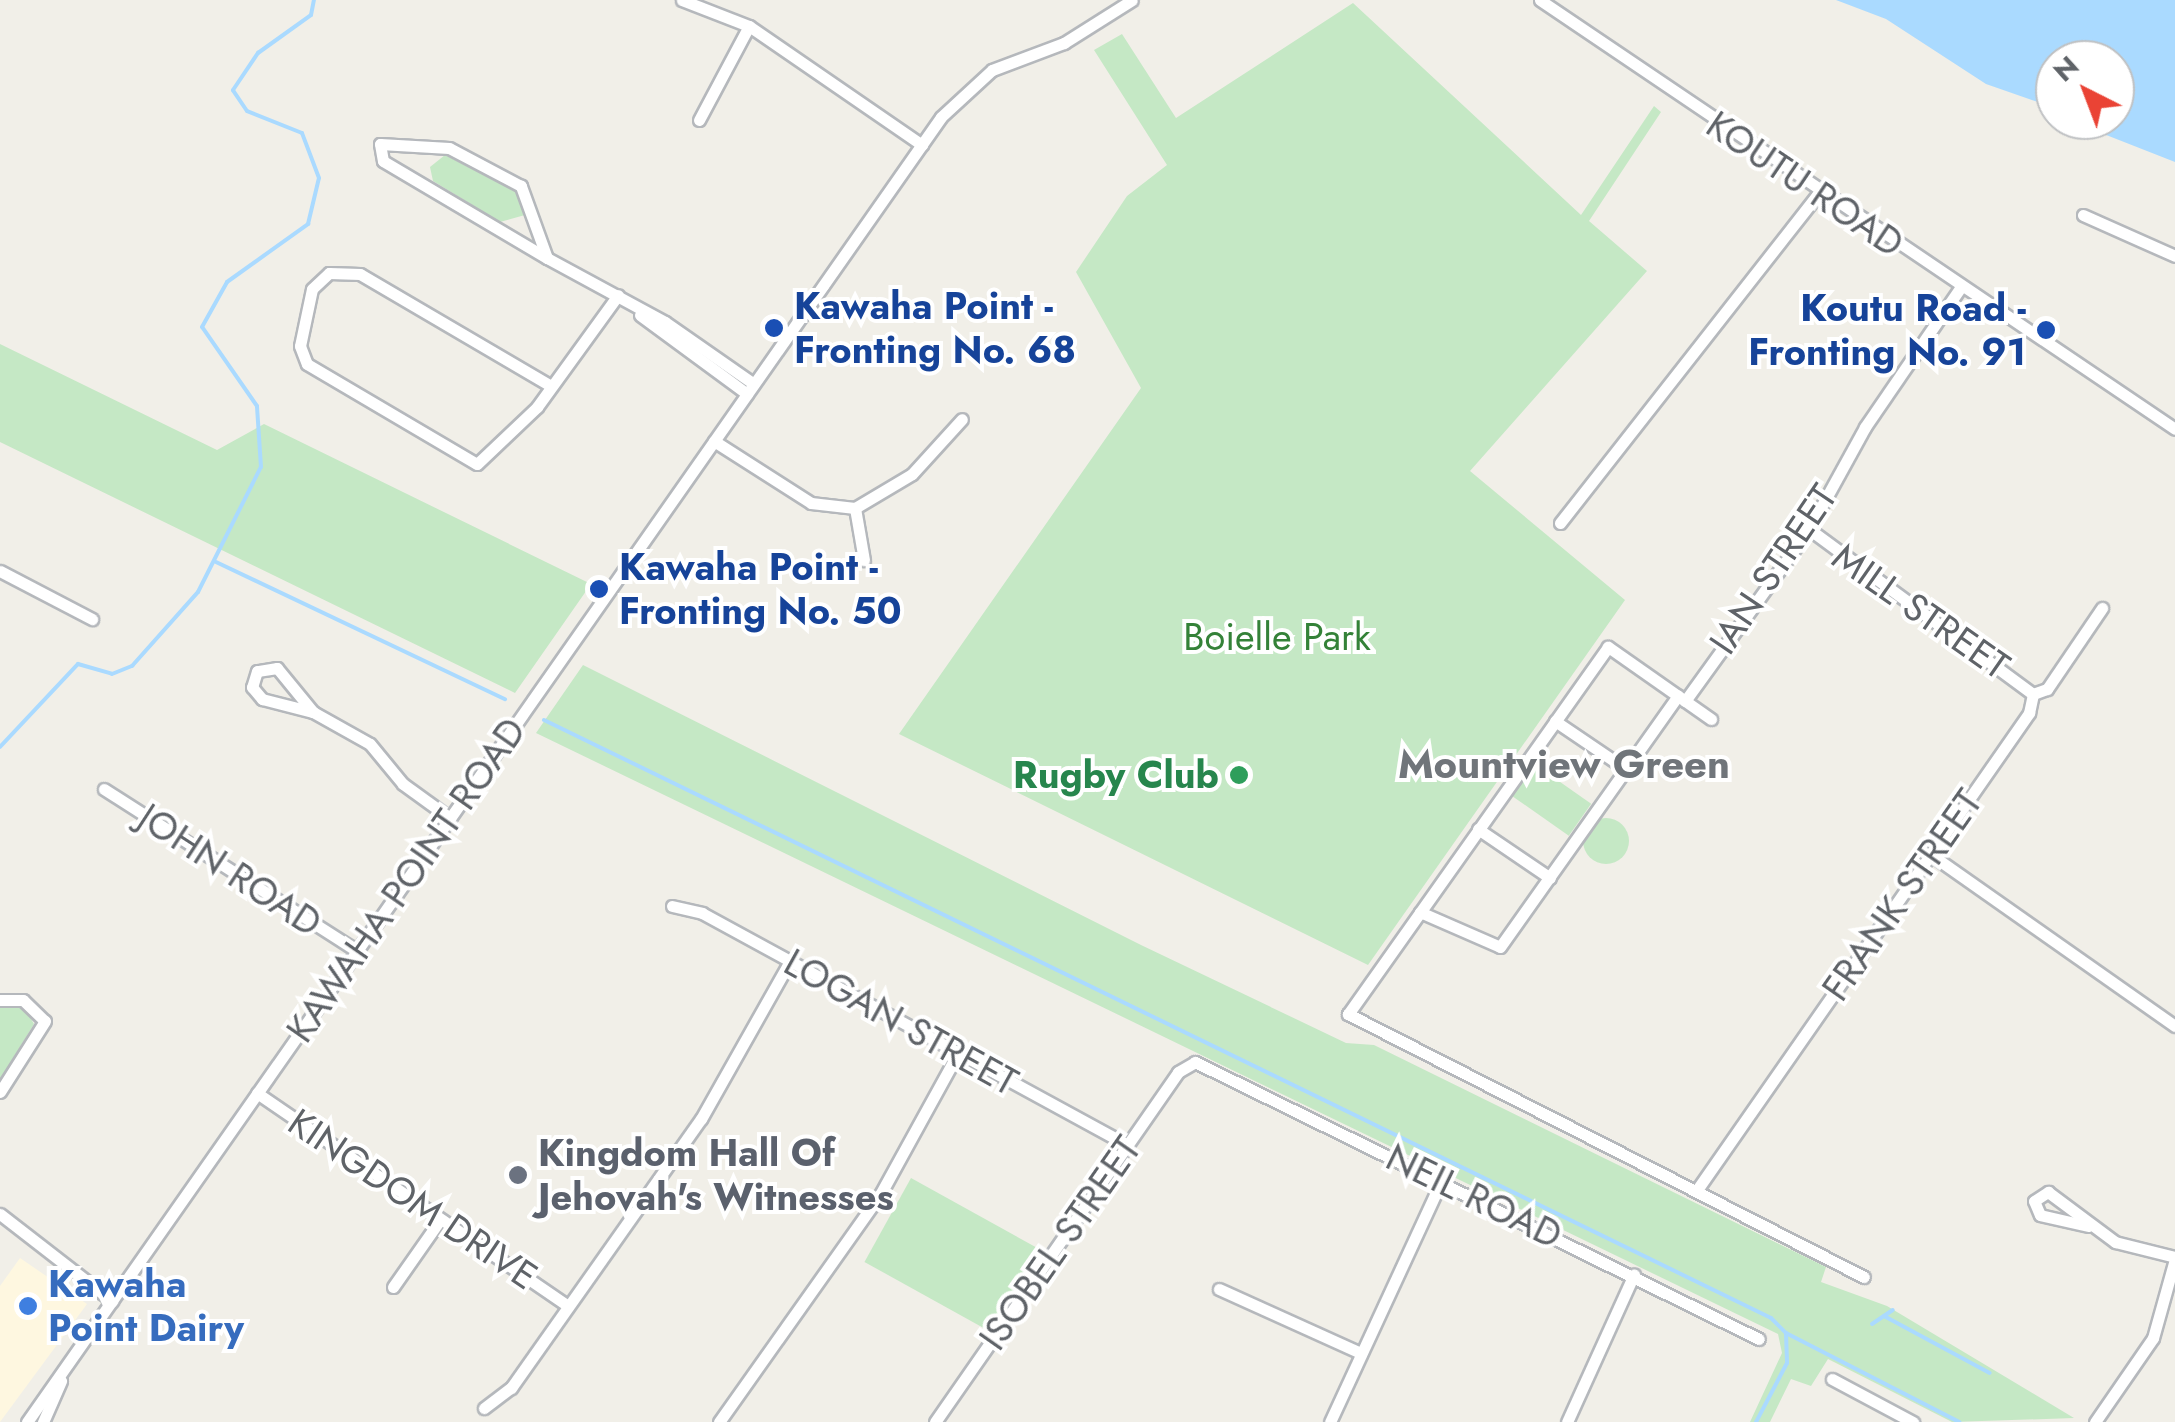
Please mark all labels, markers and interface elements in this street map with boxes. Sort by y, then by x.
north arrow [2035,40,2135,140]
text: N [2044,46,2088,91]
street label: KOUTU ROAD [1698,102,1912,266]
place label: Kawaha Point - Fronting No. 68 [794,283,1076,372]
place label: Koutu Road - Fronting No. 91 [1748,285,2026,374]
marker: Kawaha Point - Fronting No. 68 [763,317,785,339]
marker: Koutu Road - Fronting No. 91 [2035,319,2057,341]
street label: IAN STREET [1700,476,1846,662]
street label: MILL STREET [1824,534,2018,688]
place label: Kawaha Point - Fronting No. 50 [619,544,902,634]
marker: Kawaha Point - Fronting No. 50 [588,578,610,600]
park label: Boielle Park [1183,614,1371,660]
street label: KAWAHA POINT ROAD [277,709,535,1051]
district label: Mountview Green [1398,740,1730,788]
place label: Rugby Club [1013,752,1219,798]
marker: Rugby Club [1228,764,1250,786]
street label: FRANK STREET [1813,781,1991,1009]
street label: JOHN ROAD [130,794,330,946]
street label: LOGAN STREET [776,939,1026,1105]
street label: KINGDOM DRIVE [280,1099,546,1299]
street label: ISOBEL STREET [970,1128,1150,1358]
place label: Kingdom Hall Of Jehovah's Witnesses [538,1130,894,1220]
street label: NEIL ROAD [1379,1134,1569,1258]
marker: Kingdom Hall Of Jehovah's Witnesses [507,1164,529,1186]
place label: Kawaha Point Dairy [48,1261,244,1350]
marker: Kawaha Point Dairy [17,1295,39,1317]

